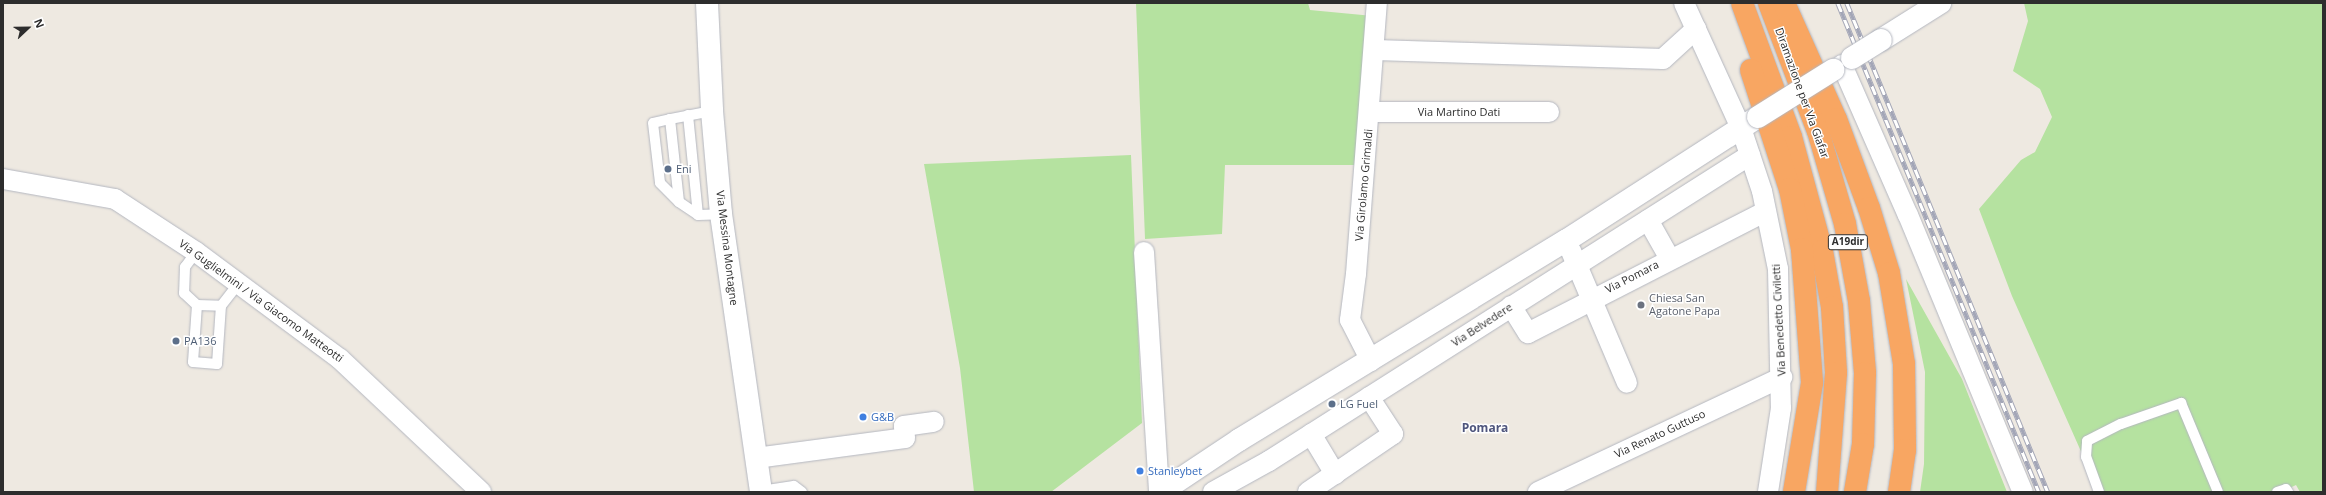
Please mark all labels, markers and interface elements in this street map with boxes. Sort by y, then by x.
north arrow [8,8,48,48]
text: N [31,16,48,30]
street label: Diramazione per Via Giafar [1772,26,1832,160]
street label: Via Martino Dati [1418,105,1500,119]
street label: Via Girolamo Grimaldi [1353,128,1375,242]
place label: Eni [676,162,692,176]
marker: Eni [663,164,673,174]
street label: Via Messina Montagne [713,190,741,306]
road number: A19dir [1827,234,1869,250]
street label: Via Guglielmini / Via Giacomo Matteotti [176,237,346,365]
street label: Via Pomara [1603,258,1661,296]
street label: Via Benedetto Civiletti [1769,264,1789,376]
place label: Chiesa San Agatone Papa [1649,292,1720,318]
marker: Chiesa San Agatone Papa [1636,300,1646,310]
street label: Via Belvedere [1449,301,1515,349]
place label: PA136 [184,334,216,348]
marker: PA136 [171,336,181,346]
place label: LG Fuel [1340,397,1378,411]
marker: LG Fuel [1327,399,1337,409]
street label: Via Renato Guttuso [1612,407,1708,461]
place label: G&B [871,410,894,424]
marker: G&B [858,412,868,422]
district label: Pomara [1462,421,1508,435]
place label: Stanleybet [1148,464,1202,478]
marker: Stanleybet [1135,466,1145,476]

